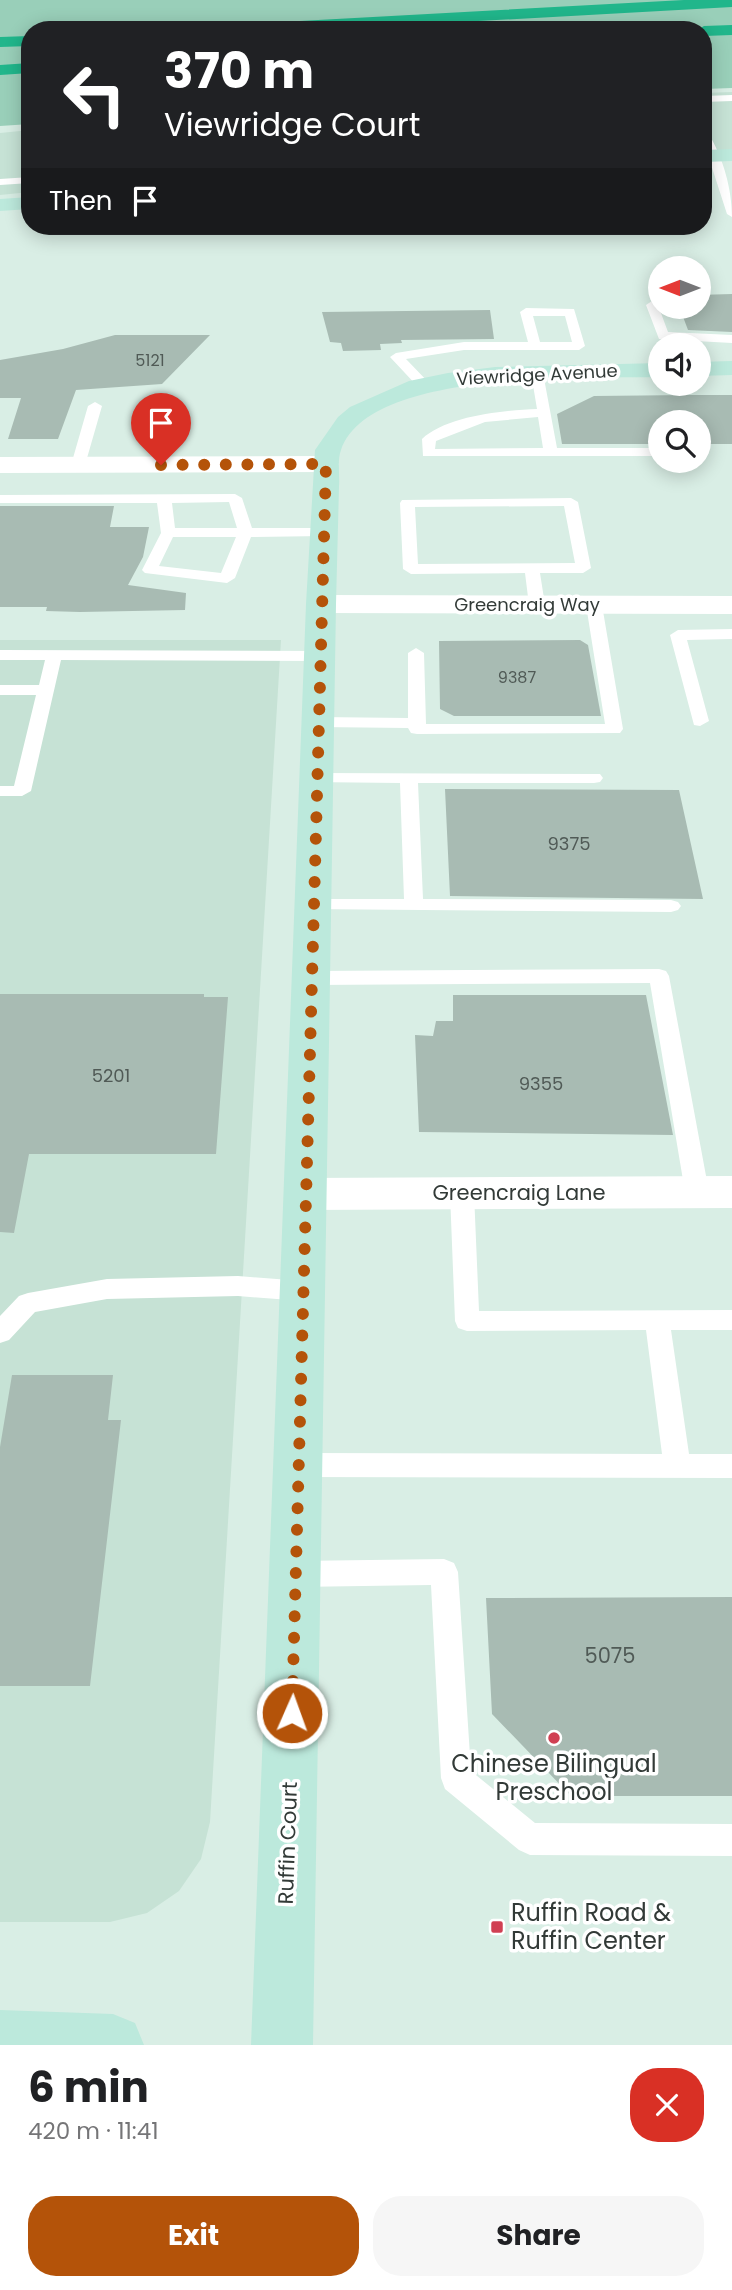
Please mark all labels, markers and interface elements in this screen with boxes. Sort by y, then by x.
text: 370 m [164,37,314,105]
icon: left [49,49,140,140]
text: Viewridge Court [164,102,420,147]
icon: arrive [126,182,164,220]
text: Then [49,183,112,219]
north arrow [648,256,710,318]
map controls [648,256,711,473]
button: sound [648,333,711,396]
house number: 5121 [135,349,165,372]
street label: Viewridge Avenue [456,358,618,391]
pin [131,393,191,465]
icon: arrive [142,404,180,442]
button: search [648,410,711,473]
street label: Greencraig Way [454,592,600,617]
house number: 9387 [498,666,536,689]
house number: 9375 [547,831,591,856]
house number: 5201 [92,1063,130,1088]
house number: 9355 [519,1071,563,1096]
street label: Greencraig Lane [432,1178,606,1207]
house number: 5075 [584,1641,636,1670]
position arrow [255,1676,329,1750]
marker: Chinese Bilingual Preschool [546,1730,562,1746]
place label: Chinese Bilingual Preschool [451,1747,657,1808]
street label: Ruffin Court [271,1781,304,1905]
place label: Ruffin Road & Ruffin Center [511,1896,671,1957]
marker: Ruffin Road & Ruffin Center [489,1919,505,1935]
text: 6 min [28,2058,149,2117]
button: close [630,2068,704,2142]
text: 420 m · 11:41 [28,2115,159,2147]
button: Exit [28,2196,359,2276]
button: Share [373,2196,704,2276]

